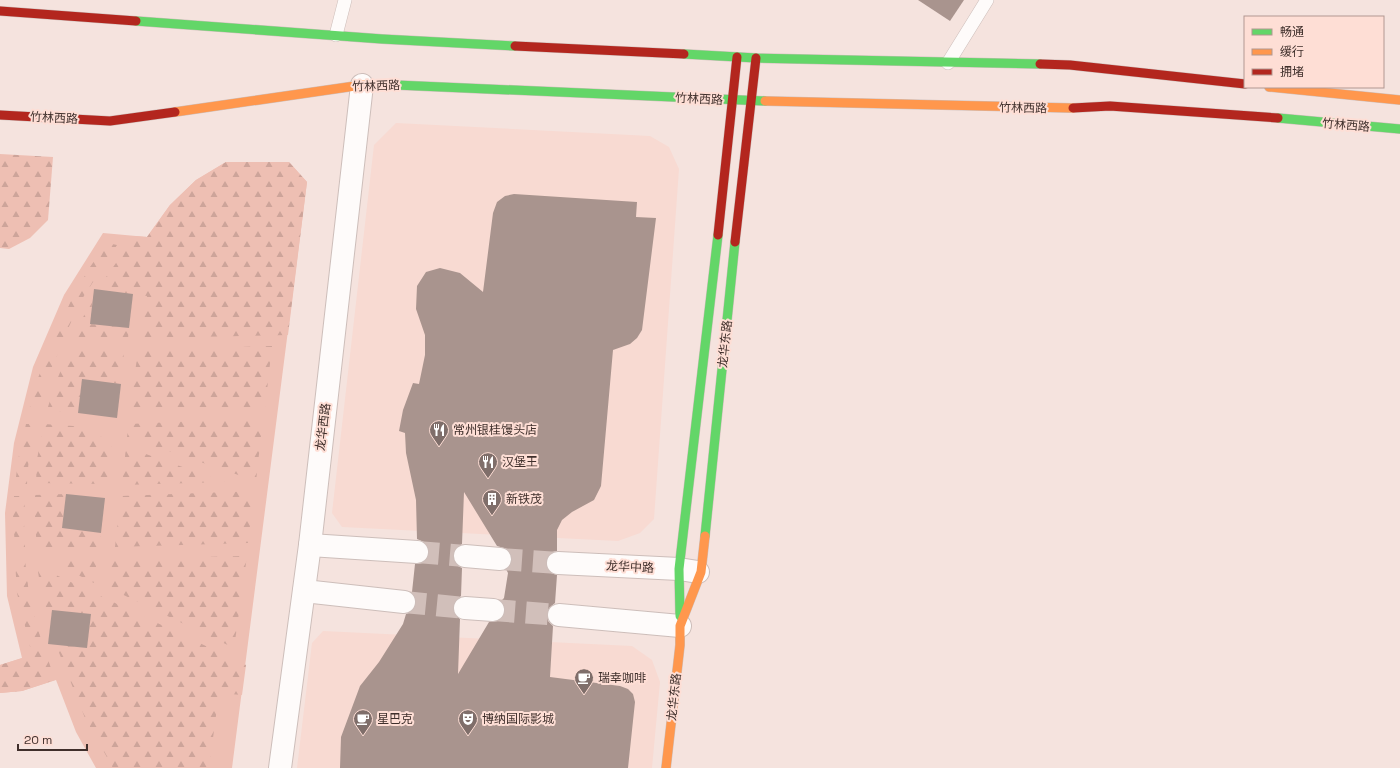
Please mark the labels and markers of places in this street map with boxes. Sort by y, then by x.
restaurant icon: 常州银桂馒头店 [428,419,450,447]
place label: 常州银桂馒头店 [453,422,537,438]
restaurant icon: 汉堡王 [477,451,499,479]
place label: 汉堡王 [502,454,538,470]
building icon: 新铁茂 [481,488,503,516]
place label: 新铁茂 [506,491,542,507]
cafe icon: 瑞幸咖啡 [573,667,595,695]
place label: 瑞幸咖啡 [598,670,646,686]
cafe icon: 星巴克 [352,708,374,736]
theatre icon: 博纳国际影城 [457,708,479,736]
place label: 星巴克 [377,711,413,727]
place label: 博纳国际影城 [482,711,554,727]

